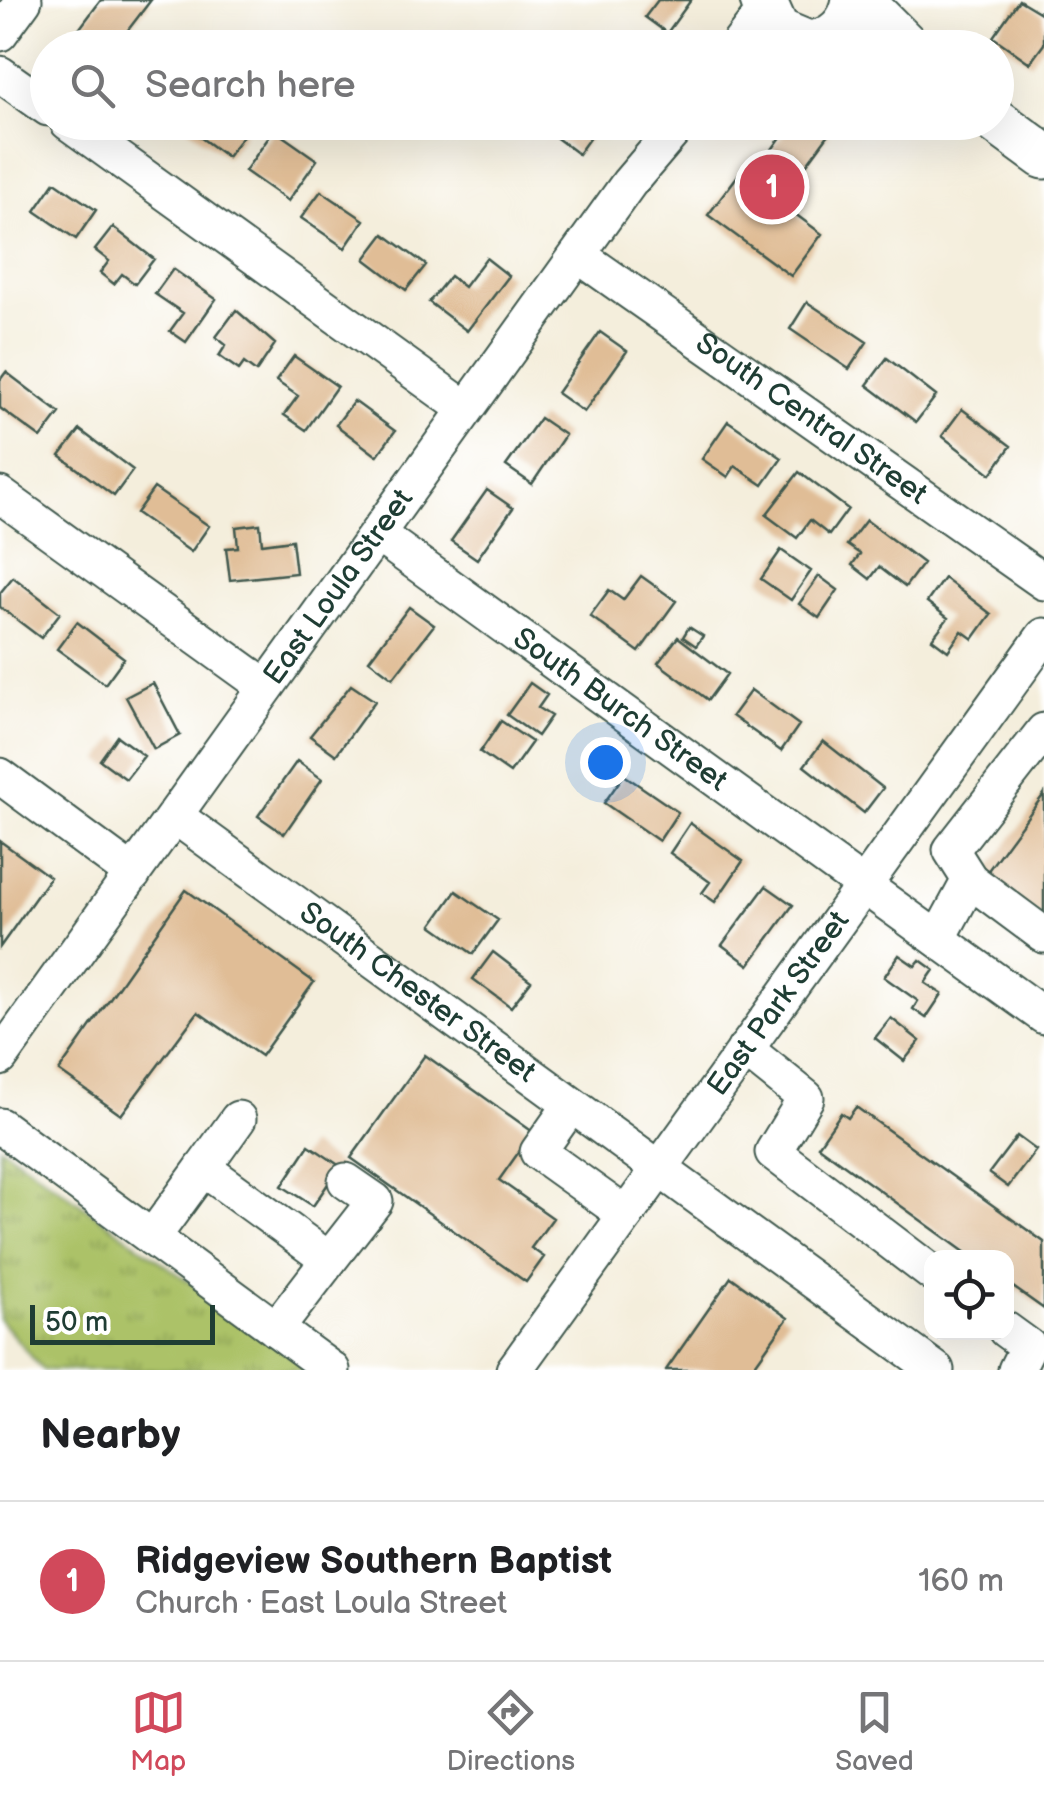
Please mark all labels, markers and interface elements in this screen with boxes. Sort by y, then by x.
search box [30,30,1014,140]
icon: search [65,58,120,113]
text: Search here [145,63,356,108]
pin: 1 [740,150,804,224]
street label: South Central Street [689,325,934,512]
street label: East Loula Street [256,482,421,692]
street label: South Burch Street [506,620,734,799]
your location [580,737,631,788]
street label: South Chester Street [293,895,543,1090]
street label: East Park Street [700,904,857,1103]
map controls [924,1250,1014,1340]
button: locate [924,1250,1014,1340]
scale bar [30,1300,215,1344]
text: 50 m [45,1306,108,1339]
text: Nearby [40,1410,180,1461]
text: Ridgeview Southern Baptist [135,1539,612,1584]
text: 1 [66,1562,79,1601]
text: 160 m [918,1562,1004,1601]
text: Church · East Loula Street [135,1584,507,1623]
tab: Map [130,1685,186,1778]
tab: Directions [446,1685,575,1778]
tab: Saved [835,1685,914,1778]

